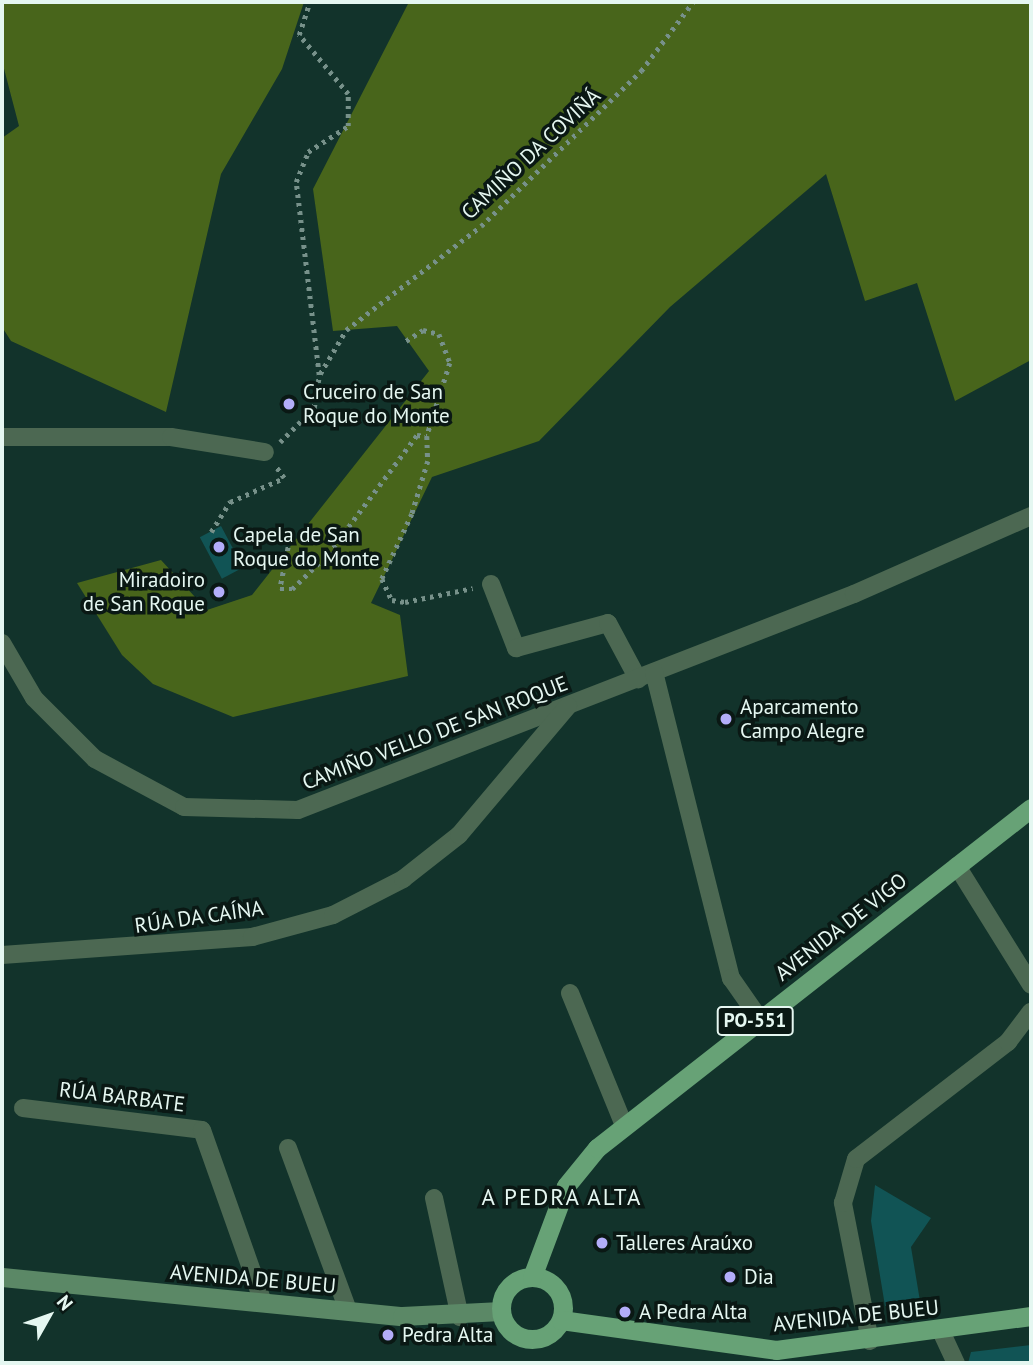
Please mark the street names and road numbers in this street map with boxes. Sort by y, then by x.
street label: CAMIÑO DA COVIÑÁ [456,83,606,225]
street label: CAMIÑO VELLO DE SAN ROQUE [298,671,572,795]
street label: AVENIDA DE VIGO [770,867,912,987]
street label: RÚA DA CAÍNA [132,895,266,939]
road number: PO-551 [716,1006,794,1036]
street label: RÚA BARBATE [57,1077,187,1117]
street label: AVENIDA DE BUEU [169,1259,337,1299]
street label: AVENIDA DE BUEU [771,1295,941,1337]

